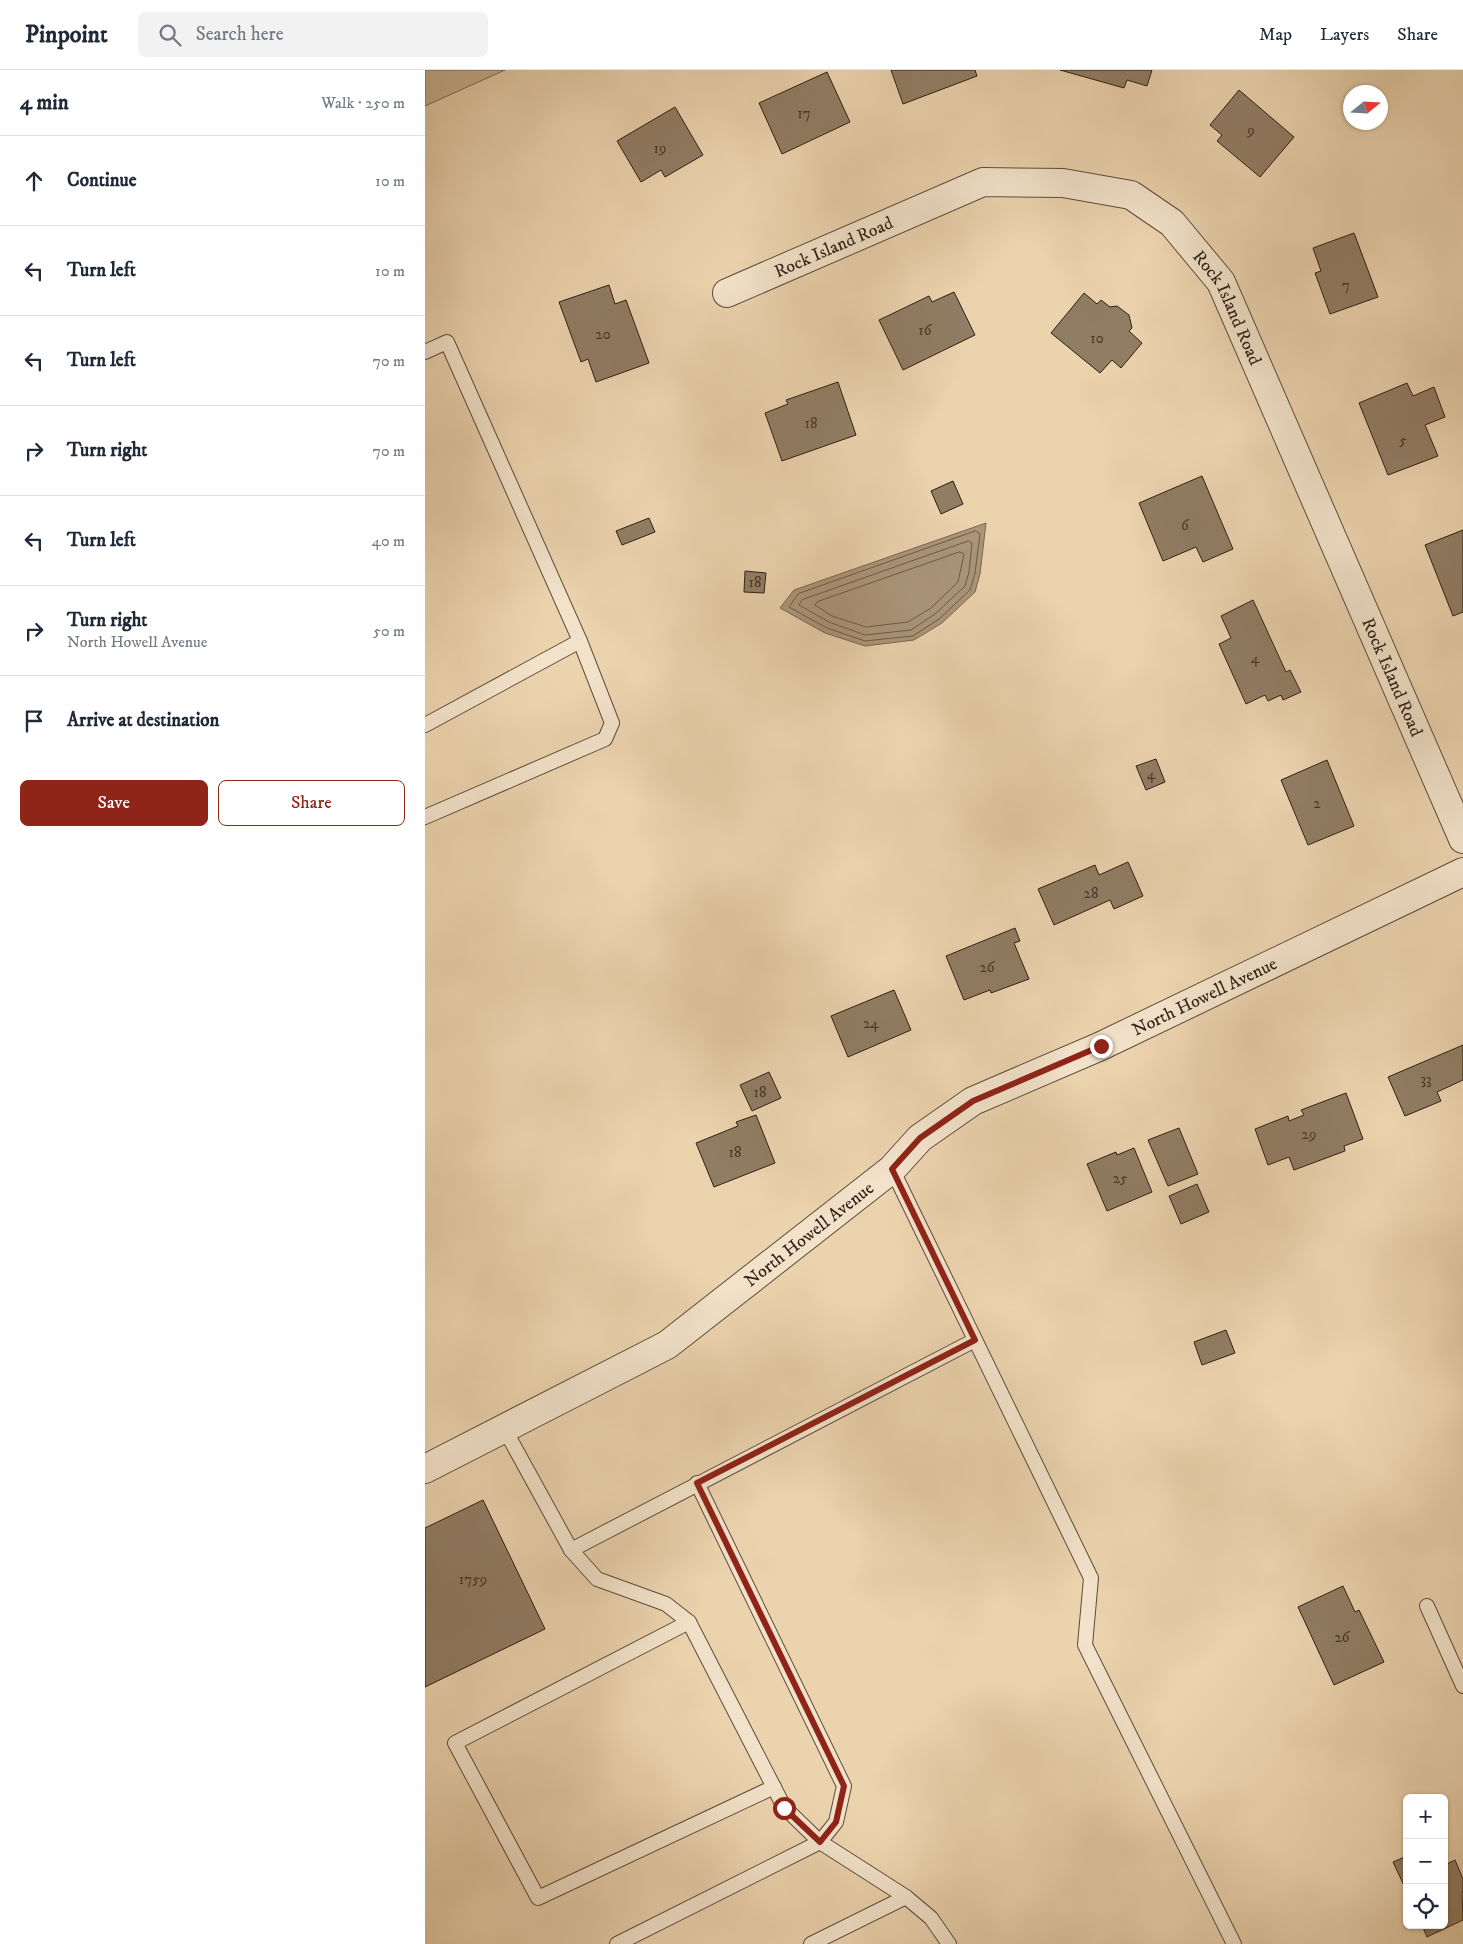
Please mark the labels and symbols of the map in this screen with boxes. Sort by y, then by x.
north arrow [1343,85,1388,130]
house number: 17 [797,104,811,123]
house number: 9 [1246,121,1255,140]
house number: 19 [654,139,666,158]
street label: Rock Island Road [771,212,897,283]
street label: Rock Island Road [1187,246,1266,369]
house number: 7 [1342,276,1350,295]
house number: 16 [918,321,933,340]
house number: 20 [595,325,611,344]
house number: 10 [1090,329,1104,348]
house number: 18 [804,414,818,433]
house number: 5 [1399,431,1407,450]
house number: 6 [1181,516,1190,535]
house number: 18 [748,573,762,592]
street label: Rock Island Road [1356,615,1427,740]
house number: 4 [1251,649,1260,668]
house number: 4 [1147,765,1156,784]
house number: 2 [1313,794,1321,813]
house number: 28 [1084,884,1098,903]
street label: North Howell Avenue [1129,953,1281,1041]
house number: 26 [979,958,996,977]
house number: 24 [863,1014,879,1033]
route end [1090,1035,1113,1058]
house number: 33 [1420,1070,1432,1089]
house number: 18 [753,1083,767,1102]
house number: 29 [1302,1125,1316,1144]
house number: 18 [728,1143,742,1162]
house number: 25 [1113,1169,1128,1188]
street label: North Howell Avenue [740,1177,878,1292]
house number: 1759 [459,1570,487,1589]
house number: 26 [1334,1628,1351,1647]
route start [773,1797,796,1820]

